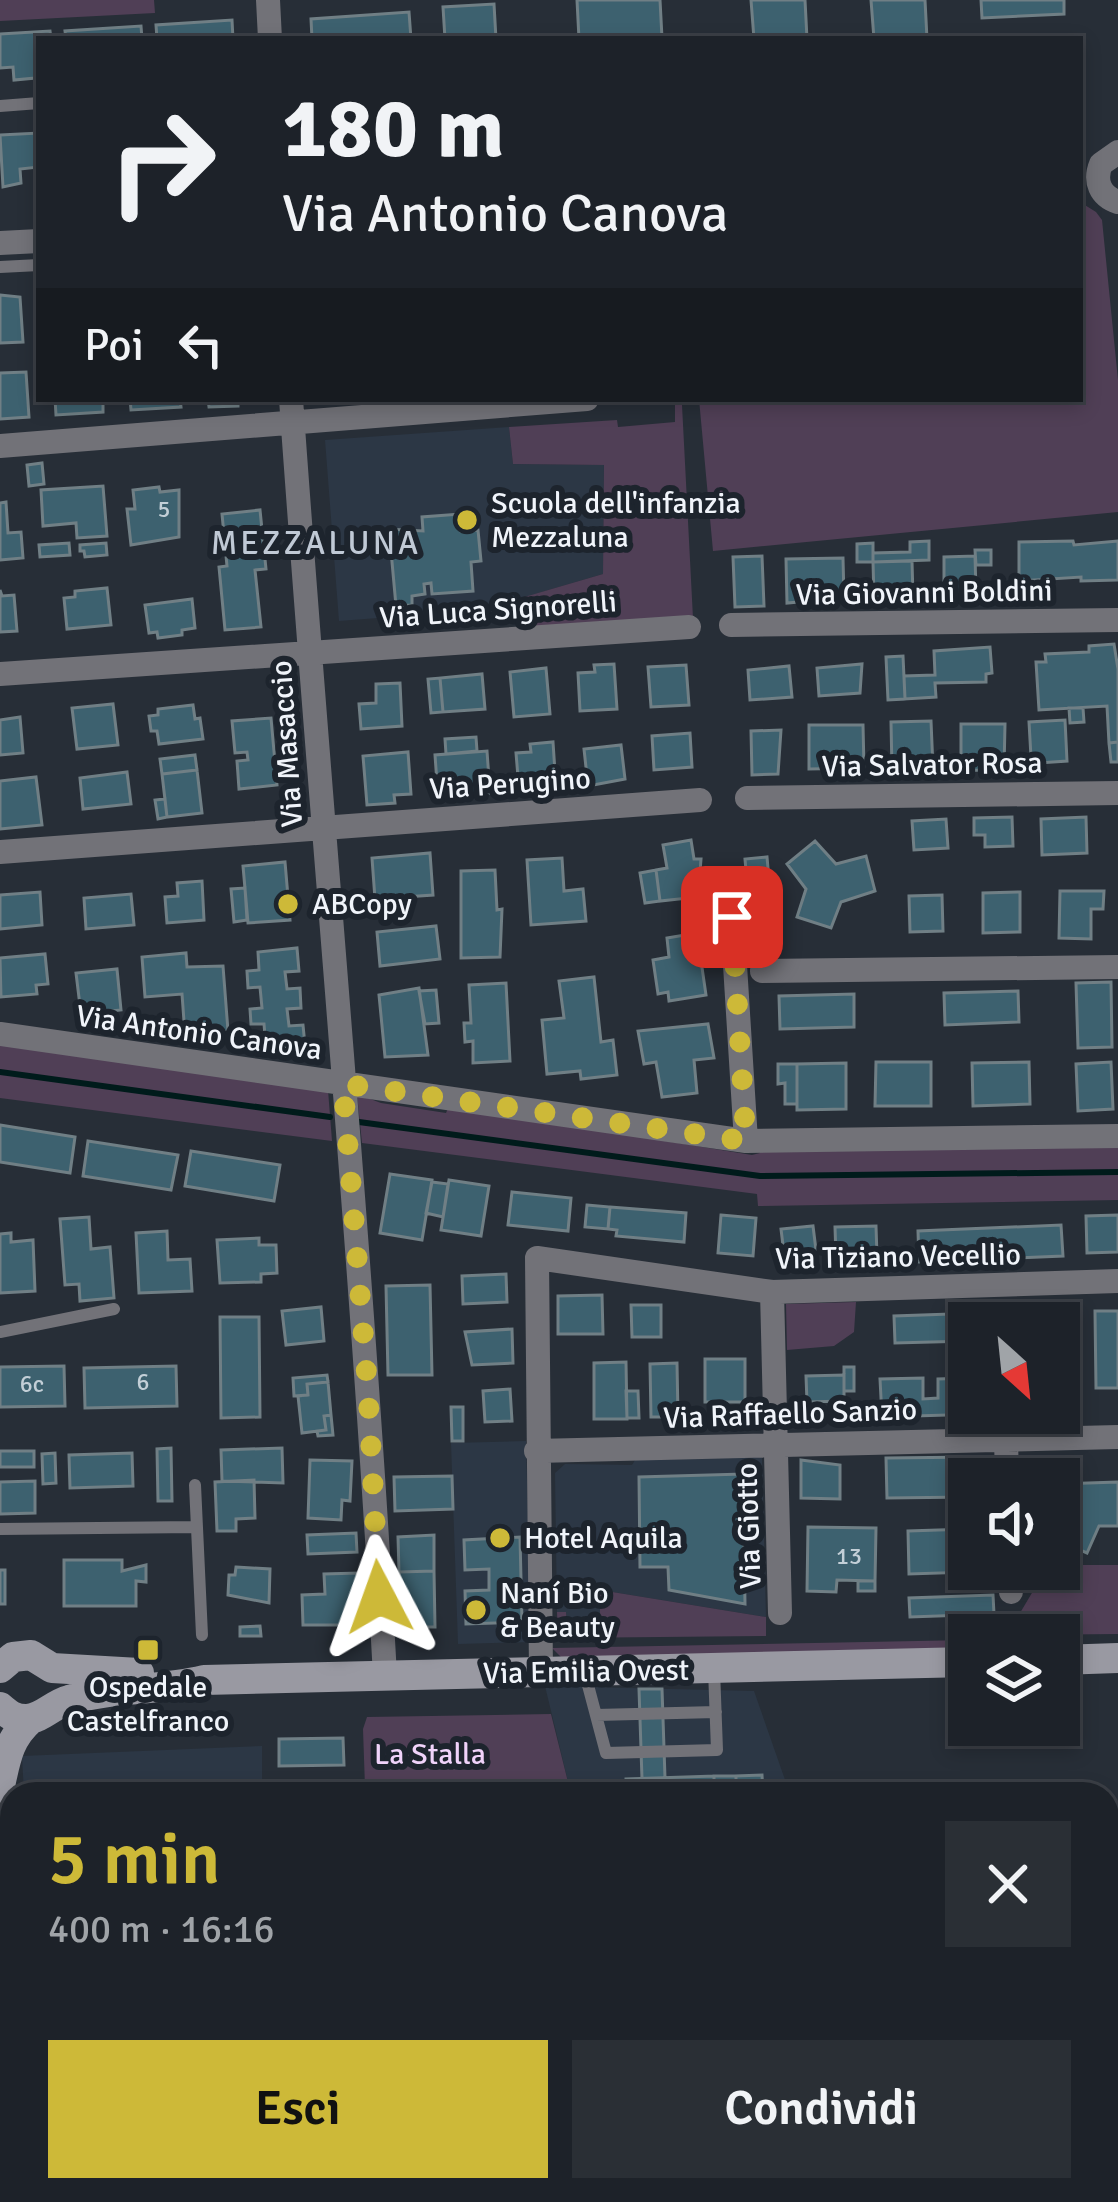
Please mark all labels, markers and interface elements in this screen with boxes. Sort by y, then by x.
text: 180 m [282,77,504,181]
icon: right [84,84,240,240]
text: Via Antonio Canova [282,180,728,247]
icon: left [168,312,234,378]
text: Poi [84,318,144,373]
place label: Scuola dell'infanzia Mezzaluna [491,485,741,556]
house number: 5 [158,494,170,524]
marker: Scuola dell'infanzia Mezzaluna [454,507,480,533]
district label: MEZZALUNA [211,523,421,564]
street label: Via Giovanni Boldini [795,572,1053,614]
street label: Via Luca Signorelli [378,583,618,637]
street label: Via Masaccio [263,659,311,829]
street label: Via Salvator Rosa [821,745,1043,785]
street label: Via Perugino [428,760,592,808]
pin [681,866,783,968]
icon: arrive [699,884,765,950]
place label: ABCopy [312,886,412,923]
marker: ABCopy [275,891,301,917]
street label: Via Antonio Canova [74,997,324,1069]
street label: Via Tiziano Vecellio [775,1236,1021,1278]
north arrow [948,1302,1080,1434]
map controls [948,1302,1080,1746]
house number: 6 [137,1367,149,1397]
house number: 6c [20,1369,44,1399]
street label: Via Raffaello Sanzio [662,1391,918,1437]
button: sound [948,1458,1080,1590]
street label: Via Giotto [728,1462,770,1590]
place label: Hotel Aquila [524,1520,683,1557]
marker: Hotel Aquila [487,1525,513,1551]
position arrow [316,1534,442,1660]
house number: 13 [836,1541,862,1571]
place label: Naní Bio & Beauty [500,1575,615,1646]
marker: Naní Bio & Beauty [463,1597,489,1623]
button: layers [948,1614,1080,1746]
marker: Ospedale Castelfranco [135,1637,161,1663]
street label: Via Emilia Ovest [482,1652,690,1692]
place label: Ospedale Castelfranco [67,1669,229,1740]
park label: La Stalla [374,1736,486,1773]
text: 5 min [48,1815,220,1904]
button: close [945,1821,1071,1947]
text: 400 m · 16:16 [48,1905,275,1953]
button: Esci [48,2040,548,2178]
button: Condividi [572,2040,1071,2178]

